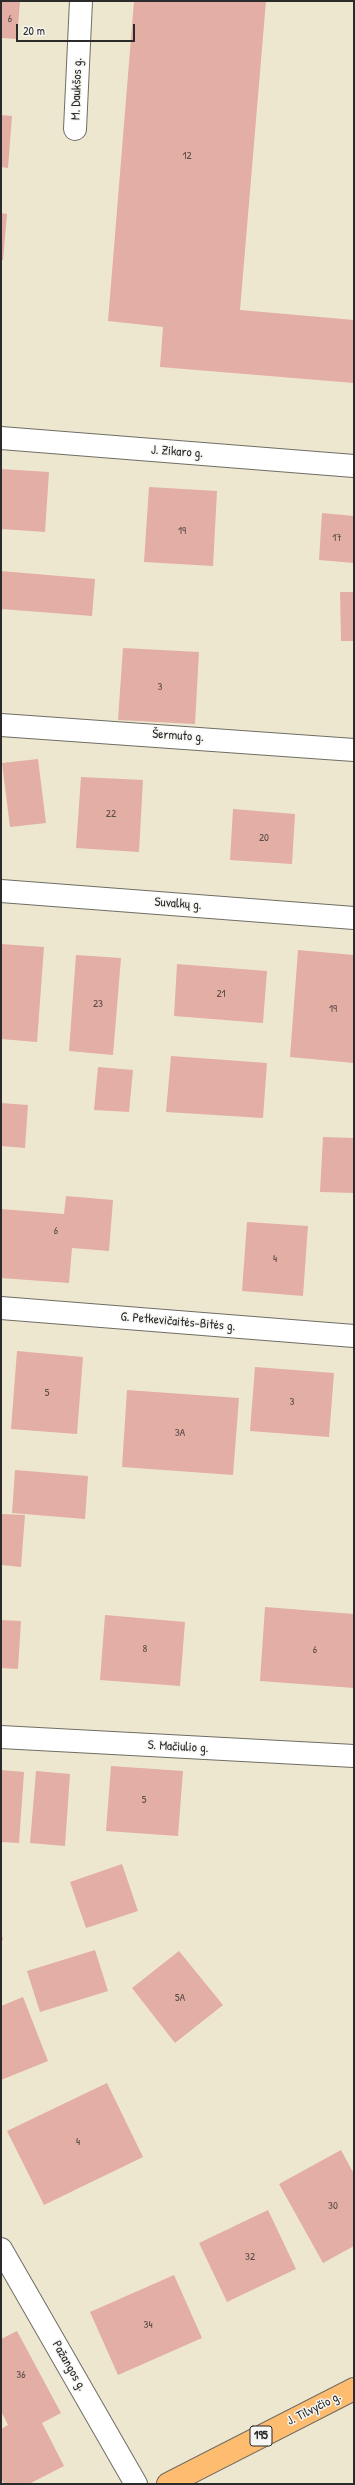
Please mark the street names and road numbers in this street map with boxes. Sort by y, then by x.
street label: M. Daukšos g. [68,58,86,120]
street label: J. Zikaro g. [150,442,204,462]
street label: Šermuto g. [152,726,204,746]
street label: Suvalkų g. [154,895,202,913]
street label: G. Petkevičaitės-Bitės g. [120,1309,236,1335]
street label: S. Mačiulio g. [147,1738,209,1756]
street label: Pažangos g. [48,2338,90,2394]
street label: J. Tilvyčio g. [284,2389,344,2429]
road number: 195 [250,2426,272,2446]

